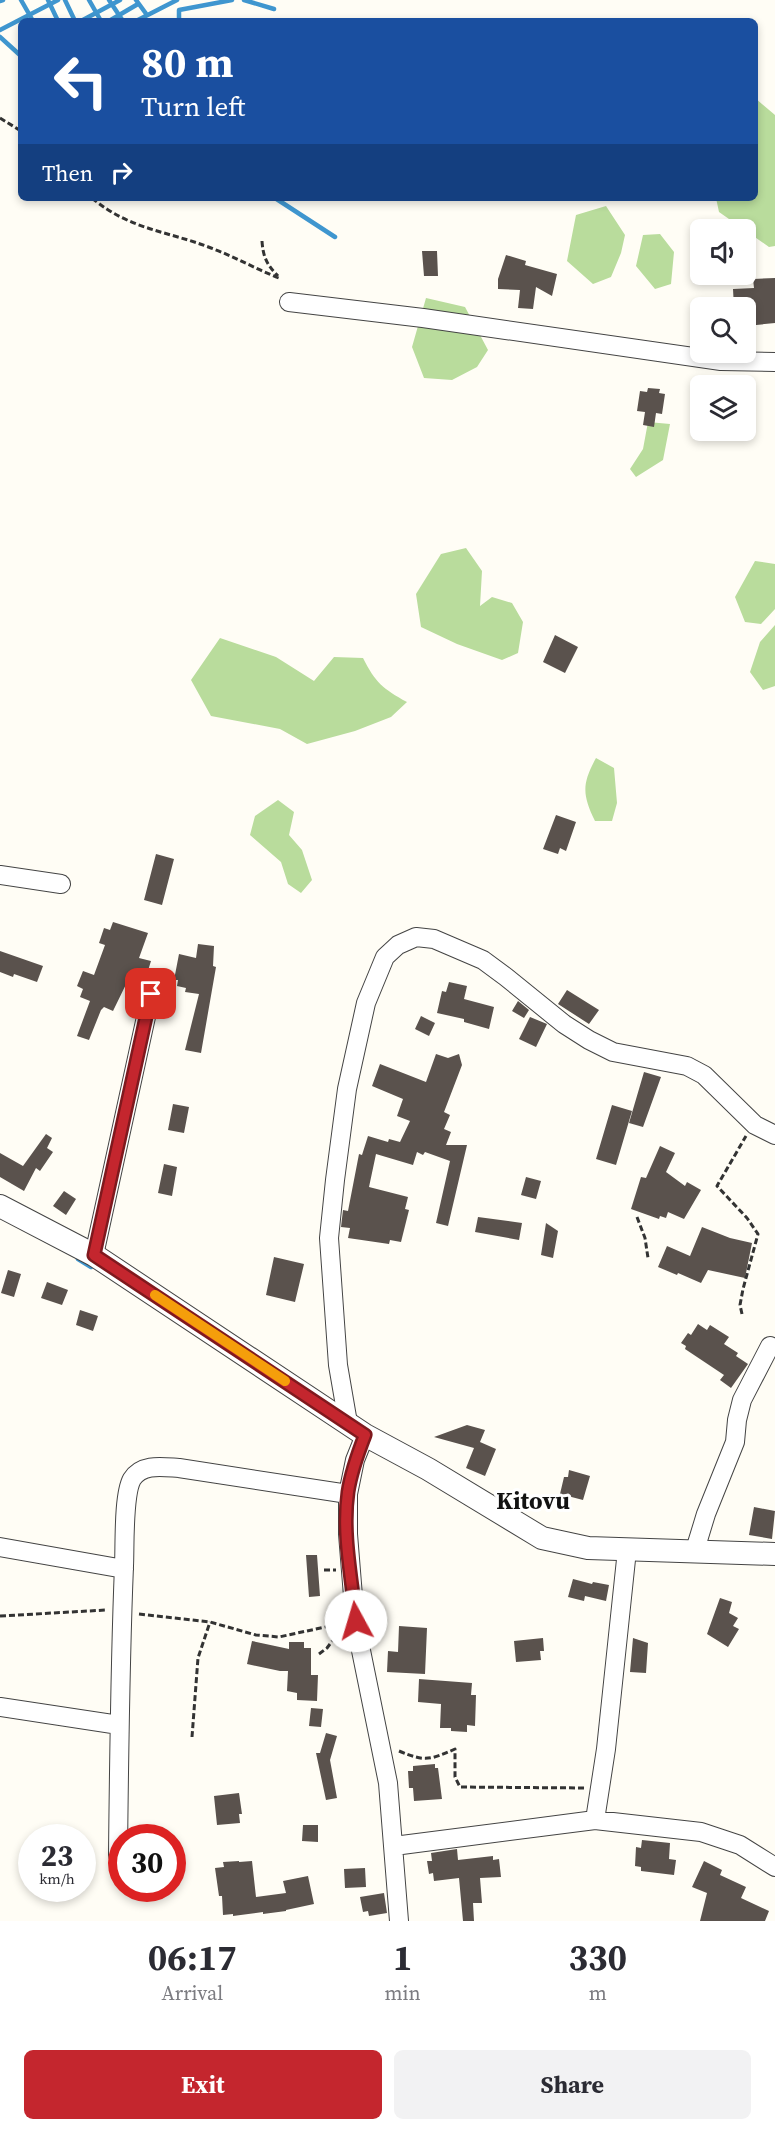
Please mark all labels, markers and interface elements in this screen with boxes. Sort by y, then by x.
text: 80 m [141,33,234,91]
icon: left [42,42,120,120]
text: Turn left [141,88,245,125]
icon: right [105,156,138,189]
text: Then [42,158,93,188]
map controls [690,219,756,441]
button: sound [690,219,756,285]
button: search [690,297,756,363]
button: layers [690,375,756,441]
pin [125,968,176,1019]
icon: arrive [134,977,167,1010]
district label: Kitovu [496,1484,570,1517]
position arrow [324,1589,388,1653]
speed limit sign: 30 [108,1824,186,1902]
text: 23 [41,1835,73,1876]
text: km/h [39,1868,75,1889]
text: 06:17 [148,1933,237,1982]
text: 1 [393,1933,412,1982]
text: 330 [569,1933,627,1982]
text: Arrival [161,1979,223,2007]
text: min [385,1979,421,2007]
text: m [589,1979,607,2007]
button: Exit [24,2050,382,2119]
button: Share [394,2050,751,2119]

